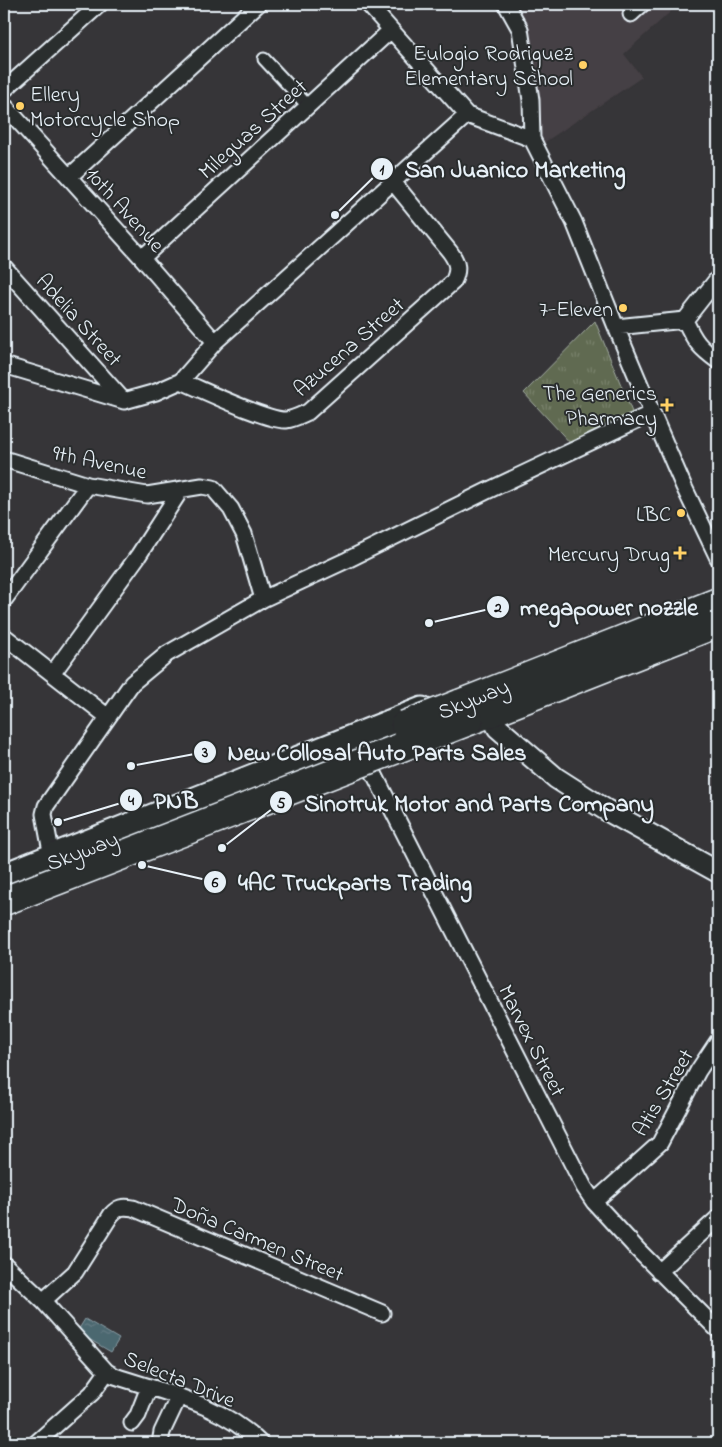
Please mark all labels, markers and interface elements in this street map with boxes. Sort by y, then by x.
place label: Eulogio Rodriguez Elementary School [404,39,574,97]
marker: Eulogio Rodriguez Elementary School [577,59,589,71]
street label: Mileguas Street [192,72,317,189]
place label: Ellery Motorcycle Shop [30,80,180,138]
marker: Ellery Motorcycle Shop [14,100,26,112]
callout: San Juanico Marketing [370,149,636,188]
text: San Juanico Marketing [404,154,626,190]
text: 1 [380,159,385,181]
street label: 10th Avenue [77,161,171,261]
street label: Adelia Street [27,267,129,375]
street label: Azucena Street [287,290,413,406]
place label: 7-Eleven [539,295,613,327]
marker: 7-Eleven [617,302,629,314]
place label: The Generics Pharmacy [542,379,657,437]
marker: The Generics Pharmacy [661,399,673,411]
street label: 9th Avenue [49,438,150,490]
place label: LBC [636,500,671,532]
marker: LBC [675,507,687,519]
place label: Mercury Drug [548,540,670,573]
marker: Mercury Drug [674,547,686,559]
callout: megapower nozzle [485,588,708,627]
text: megapower nozzle [520,592,699,628]
text: 2 [493,597,502,619]
street label: Skyway [434,672,515,731]
callout: New Collosal Auto Parts Sales [193,732,537,771]
text: New Collosal Auto Parts Sales [228,737,526,772]
text: 3 [201,742,208,764]
callout: PNB [118,780,208,819]
callout: Sinotruk Motor and Parts Company [269,783,664,822]
text: PNB [154,785,198,820]
text: Sinotruk Motor and Parts Company [304,788,654,824]
text: 4 [127,790,135,812]
text: 5 [277,793,286,815]
street label: Skyway [43,825,124,882]
callout: 4AC Truckparts Trading [202,862,482,901]
text: 4AC Truckparts Trading [238,867,472,903]
text: 6 [211,872,219,894]
street label: Marvex Street [488,980,573,1103]
street label: Atis Street [626,1043,704,1143]
street label: Doña Carmen Street [164,1189,349,1292]
street label: Selecta Drive [118,1344,240,1418]

